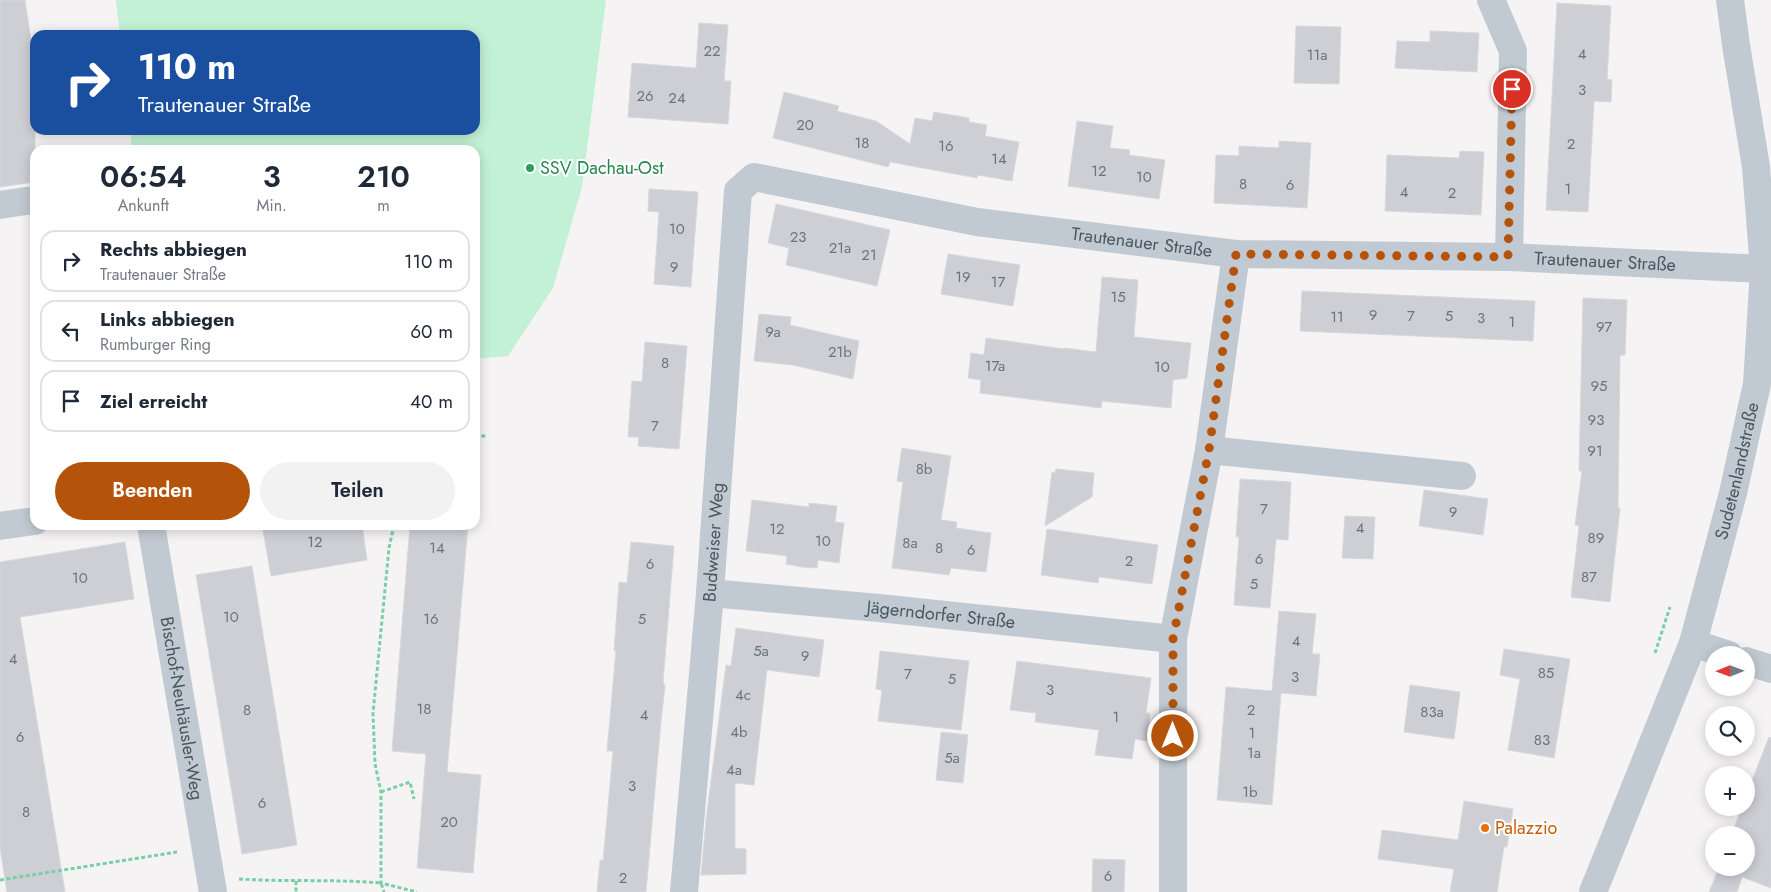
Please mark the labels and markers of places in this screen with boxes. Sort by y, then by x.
pin [1491,68,1533,110]
place label: SSV Dachau-Ost [540,155,664,181]
marker: SSV Dachau-Ost [524,162,536,174]
place label: Palazzio [1495,815,1558,841]
marker: Palazzio [1479,822,1491,834]

